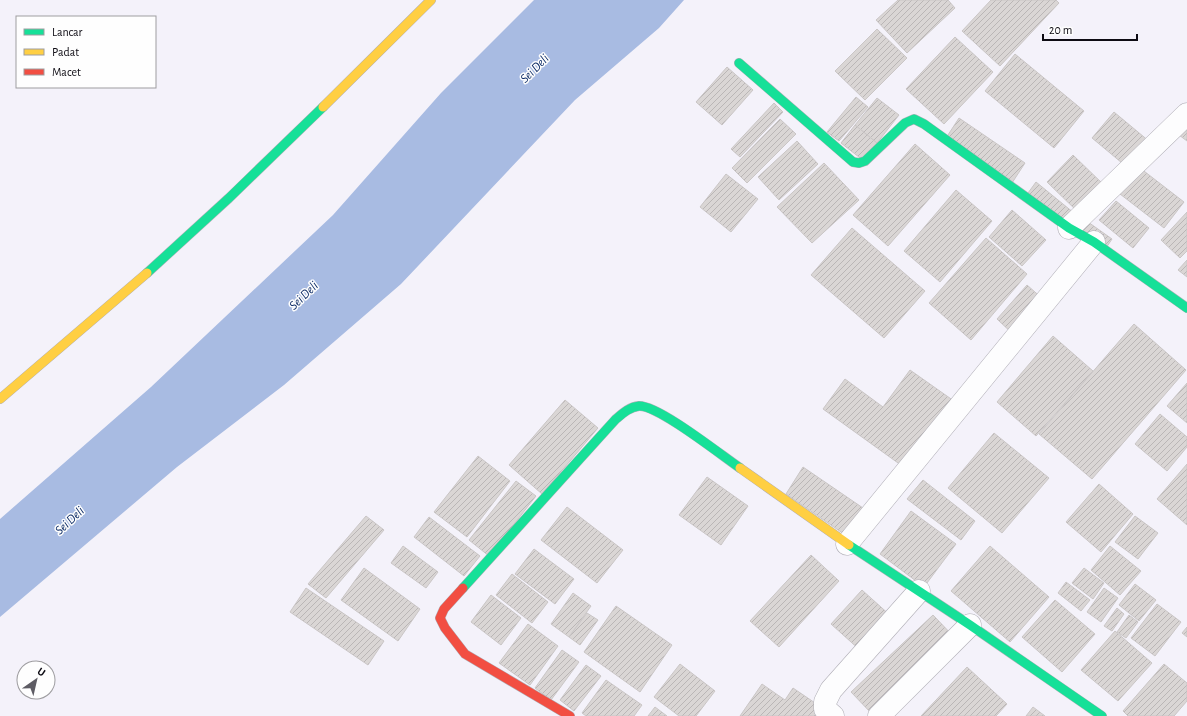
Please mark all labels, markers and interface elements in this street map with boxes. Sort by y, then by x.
legend [16,16,156,88]
scale bar [1043,16,1137,42]
text: 20 m [1049,24,1072,36]
text: Lancar [52,26,83,38]
text: Padat [52,46,79,58]
water label: Sei Deli [518,52,552,86]
text: Macet [52,66,81,78]
water label: Sei Deli [287,279,321,313]
water label: Sei Deli [53,504,87,537]
north arrow [16,660,56,700]
text: U [35,666,47,679]

